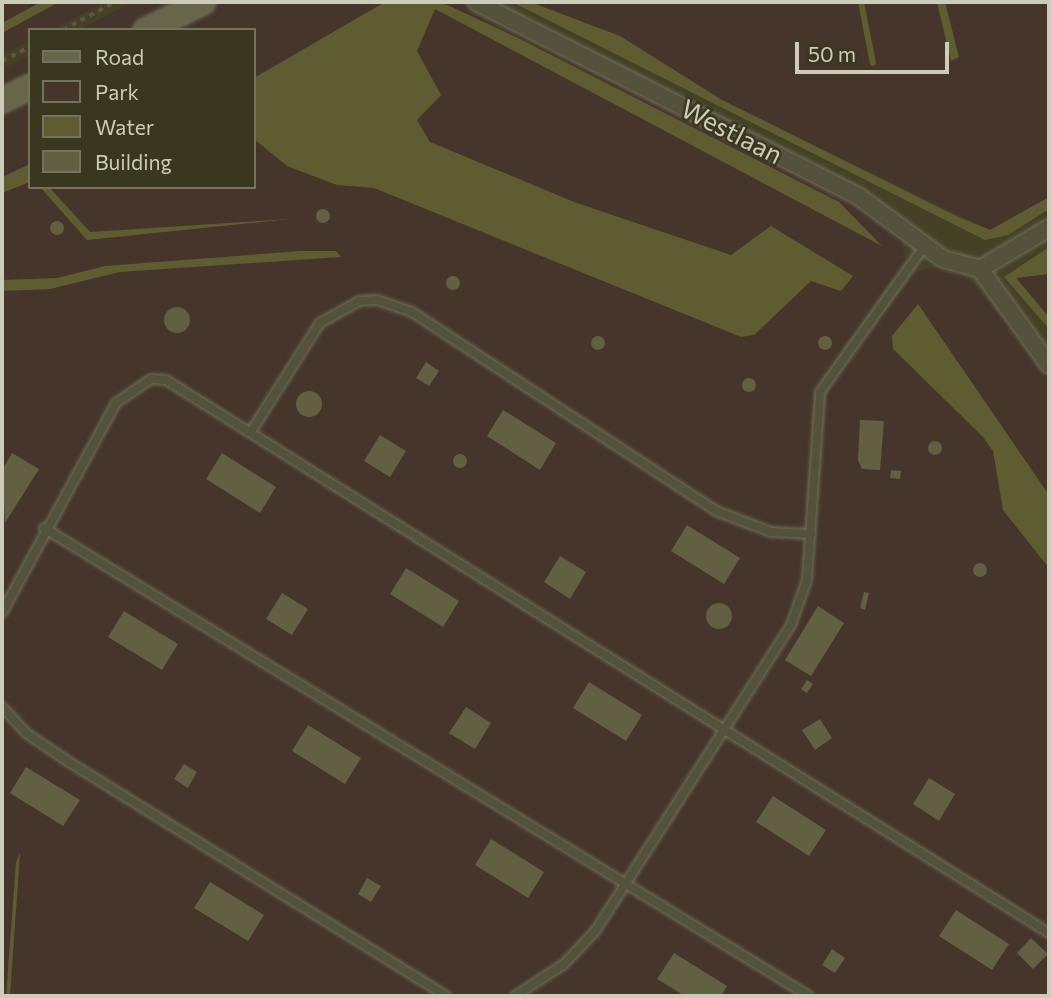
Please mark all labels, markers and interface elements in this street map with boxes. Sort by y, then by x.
legend [28,28,256,189]
scale bar [799,28,953,72]
text: 50 m [808,41,856,66]
text: Road [95,44,144,69]
text: Park [95,79,139,104]
street label: Westlaan [676,92,788,170]
text: Water [95,114,154,139]
text: Building [95,149,172,174]

